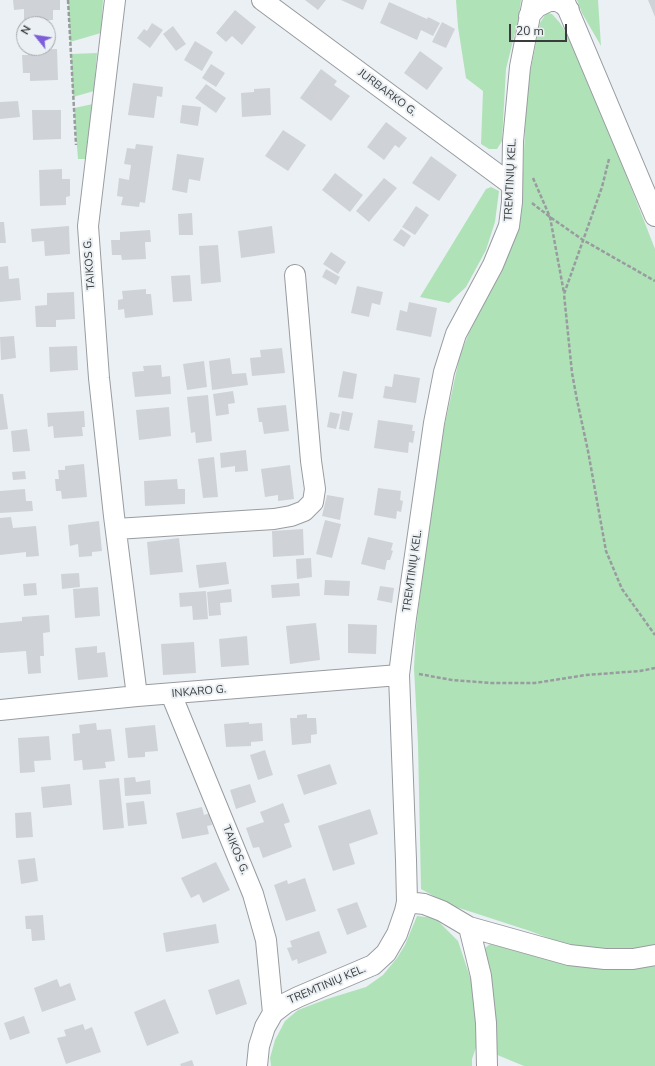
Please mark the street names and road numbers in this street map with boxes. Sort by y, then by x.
street label: JURBARKO G. [355,67,419,119]
street label: TREMTINIŲ KEL. [502,138,520,222]
street label: TAIKOS G. [82,238,98,290]
street label: TREMTINIŲ KEL. [401,529,425,613]
street label: INKARO G. [171,683,227,701]
street label: TAIKOS G. [219,824,251,876]
street label: TREMTINIŲ KEL. [286,963,368,1007]

